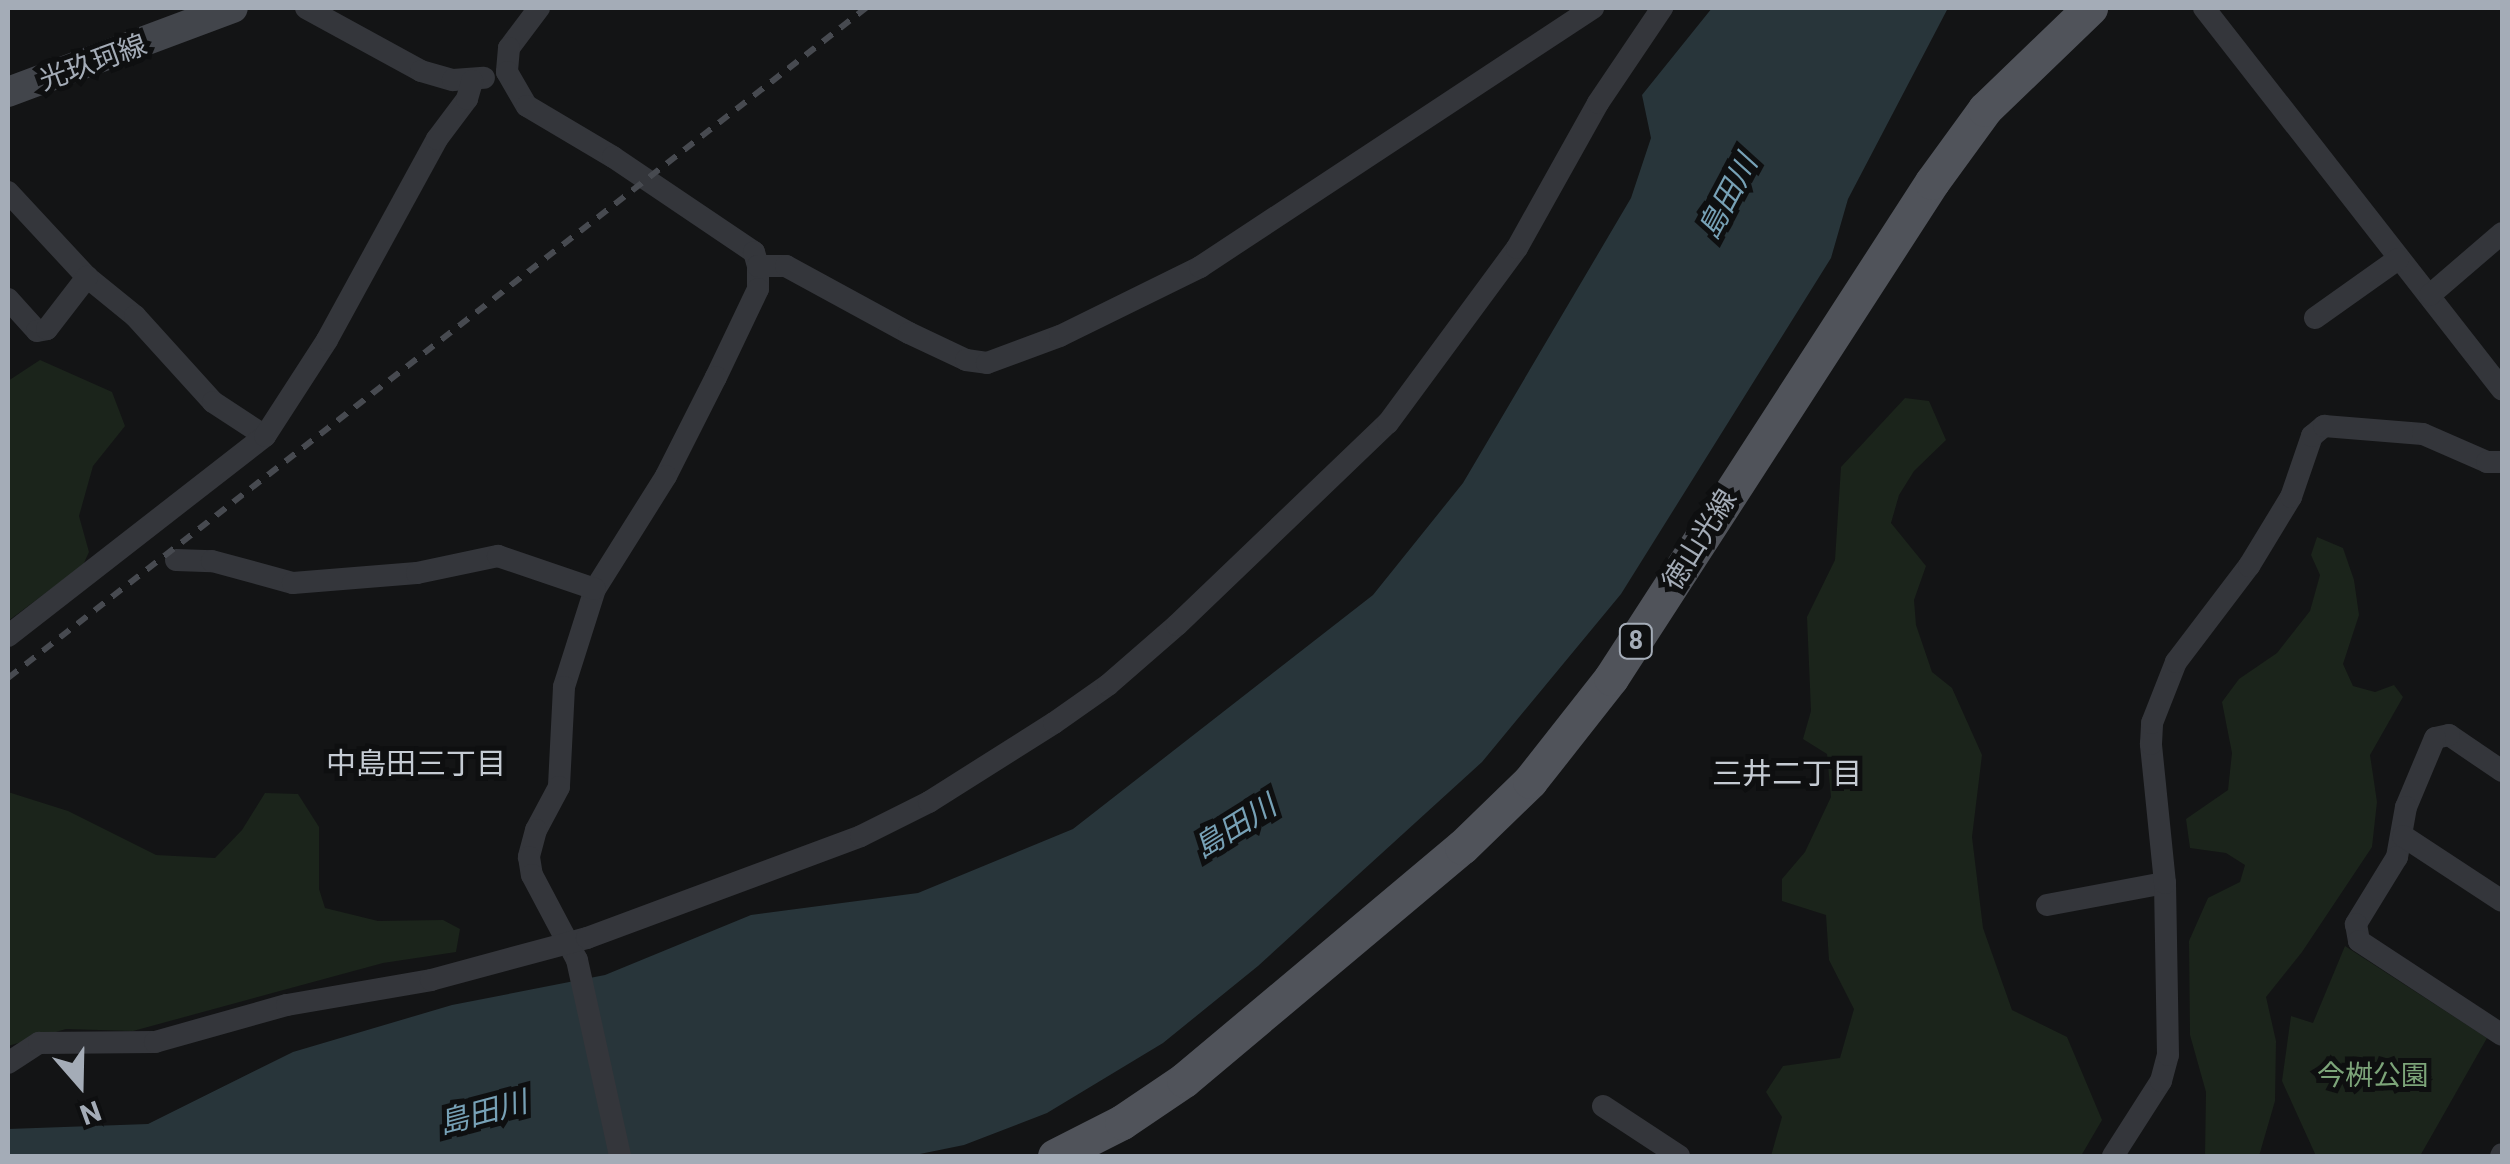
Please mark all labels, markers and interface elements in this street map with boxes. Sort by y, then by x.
street label: 光玖珂線 [35,28,151,98]
water label: 島田川 [1691,149,1765,245]
street label: 徳山光線 [1656,484,1744,596]
road number: 8 [1618,621,1654,661]
district label: 中島田三丁目 [326,746,506,782]
district label: 三井二丁目 [1712,756,1862,792]
water label: 島田川 [1187,788,1283,866]
north arrow [30,1034,130,1134]
park label: 今桝公園 [2317,1059,2429,1093]
water label: 島田川 [435,1084,531,1142]
text: N [76,1094,105,1132]

